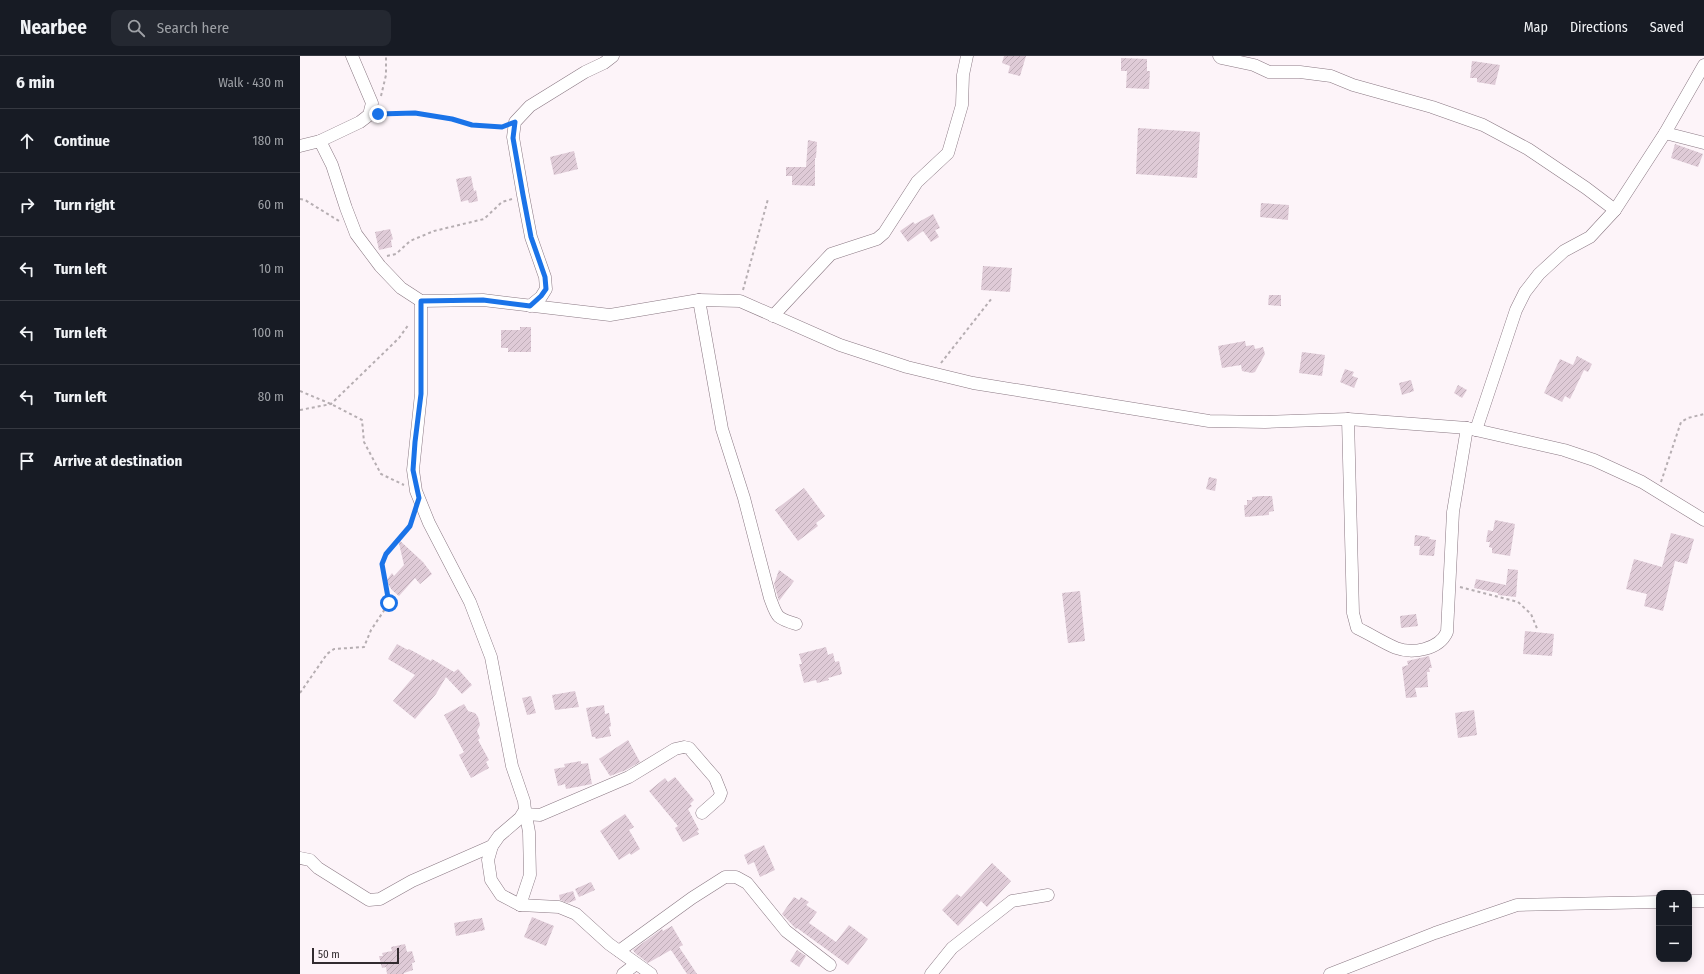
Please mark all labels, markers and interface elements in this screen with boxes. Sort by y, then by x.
search box [111,10,391,46]
text: Nearbee [20,16,87,39]
icon: search [125,17,147,39]
text: Search here [157,19,229,37]
text: Map [1524,19,1548,36]
text: Directions [1570,19,1628,36]
text: Saved [1650,19,1684,36]
text: 6 min [16,72,55,93]
text: Walk · 430 m [218,75,284,90]
route end [369,105,387,123]
icon: ahead [16,130,38,152]
text: Continue [54,132,110,150]
text: 180 m [253,133,284,148]
icon: right [16,194,38,216]
text: Turn right [54,196,115,214]
text: 60 m [258,197,284,212]
icon: left [16,258,38,280]
text: Turn left [54,260,107,278]
text: 10 m [259,261,284,276]
icon: left [16,322,38,344]
text: Turn left [54,324,107,342]
text: 100 m [252,325,284,340]
icon: left [16,386,38,408]
text: Turn left [54,388,107,406]
text: 80 m [258,389,284,404]
icon: arrive [16,450,38,472]
text: Arrive at destination [54,452,182,470]
route start [380,594,398,612]
map controls [1656,890,1692,962]
button: + [1656,890,1692,926]
button: − [1656,926,1692,962]
scale bar [312,946,399,965]
text: 50 m [318,948,340,961]

